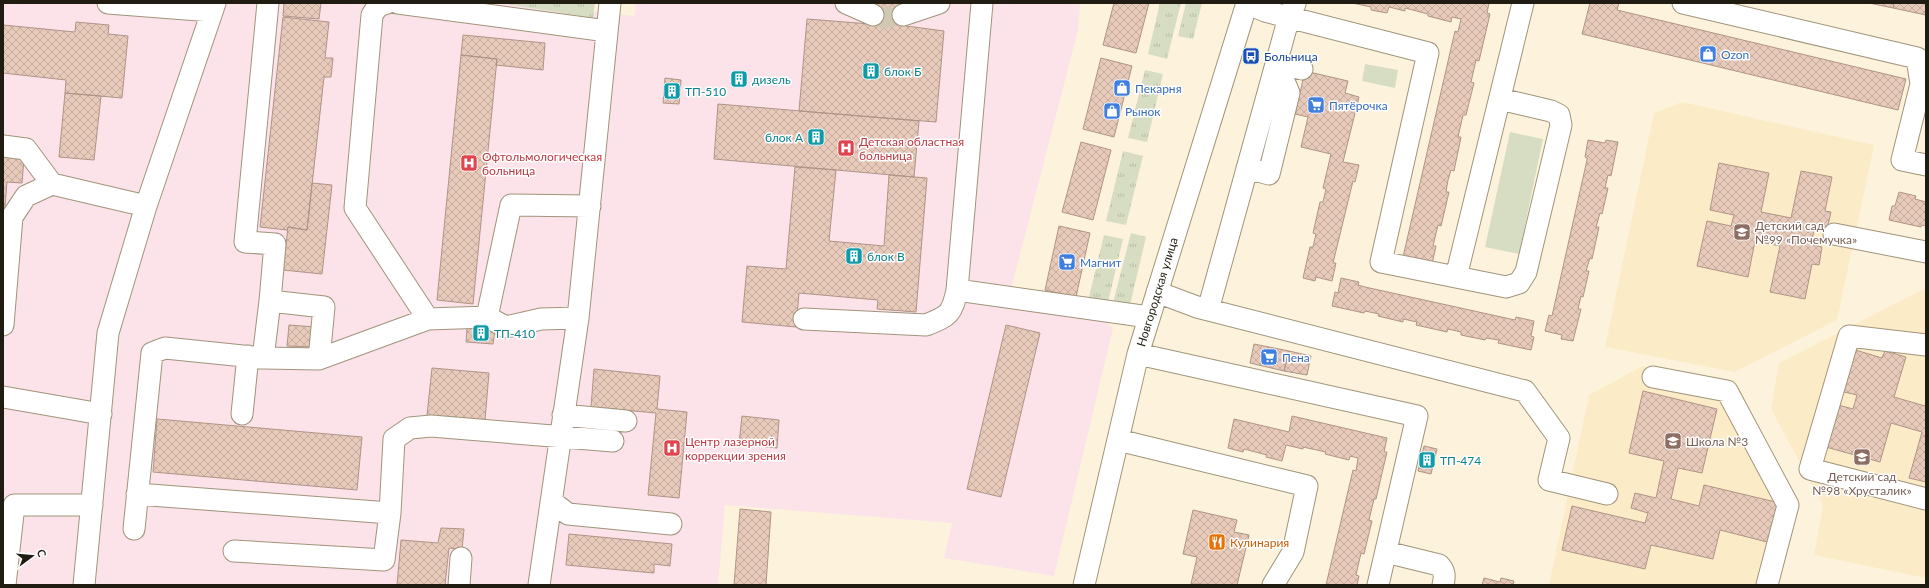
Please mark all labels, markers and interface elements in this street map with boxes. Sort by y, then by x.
shop icon: Ozon [1698,44,1718,64]
bus stop icon: Больница [1241,46,1261,66]
place label: Ozon [1721,47,1749,62]
place label: Больница [1264,49,1318,64]
building icon: блок Б [861,61,881,81]
place label: блок Б [884,64,921,79]
building icon: дизель [729,69,749,89]
place label: дизель [752,72,791,87]
shop icon: Пекарня [1112,78,1132,98]
building icon: ТП-510 [662,81,682,101]
place label: Пекарня [1135,81,1182,96]
place label: ТП-510 [685,84,726,99]
supermarket icon: Пятёрочка [1306,95,1326,115]
place label: Пятёрочка [1329,98,1388,113]
shop icon: Рынок [1102,101,1122,121]
place label: Рынок [1125,104,1161,119]
building icon: блок А [806,127,826,147]
place label: блок А [765,130,804,145]
place label: Детская областная больница [859,134,964,163]
hospital icon: Детская областная больница [836,138,856,158]
place label: Офтольмологическая больница [482,149,602,178]
hospital icon: Офтольмологическая больница [459,153,479,173]
place label: Детский сад №99 «Почемучка» [1755,218,1857,247]
school or university icon: Детский сад №99 «Почемучка» [1732,222,1752,242]
street label: Новгородская улица [1133,236,1181,348]
building icon: блок В [844,246,864,266]
place label: блок В [867,249,905,264]
supermarket icon: Магнит [1057,252,1077,272]
place label: Магнит [1080,255,1122,270]
building icon: ТП-410 [471,323,491,343]
place label: ТП-410 [494,326,535,341]
supermarket icon: Пена [1259,347,1279,367]
place label: Пена [1282,350,1310,365]
school or university icon: Школа №3 [1663,431,1683,451]
place label: Центр лазерной коррекции зрения [685,434,786,463]
place label: Школа №3 [1686,434,1748,449]
hospital icon: Центр лазерной коррекции зрения [662,438,682,458]
school or university icon: Детский сад №98 «Хрусталик» [1852,447,1872,467]
building icon: ТП-474 [1417,450,1437,470]
place label: ТП-474 [1440,453,1481,468]
place label: Детский сад №98 «Хрусталик» [1812,469,1912,498]
restaurant icon: Кулинария [1207,532,1227,552]
place label: Кулинария [1230,535,1289,550]
north arrow [12,536,52,576]
text: С [35,548,50,559]

